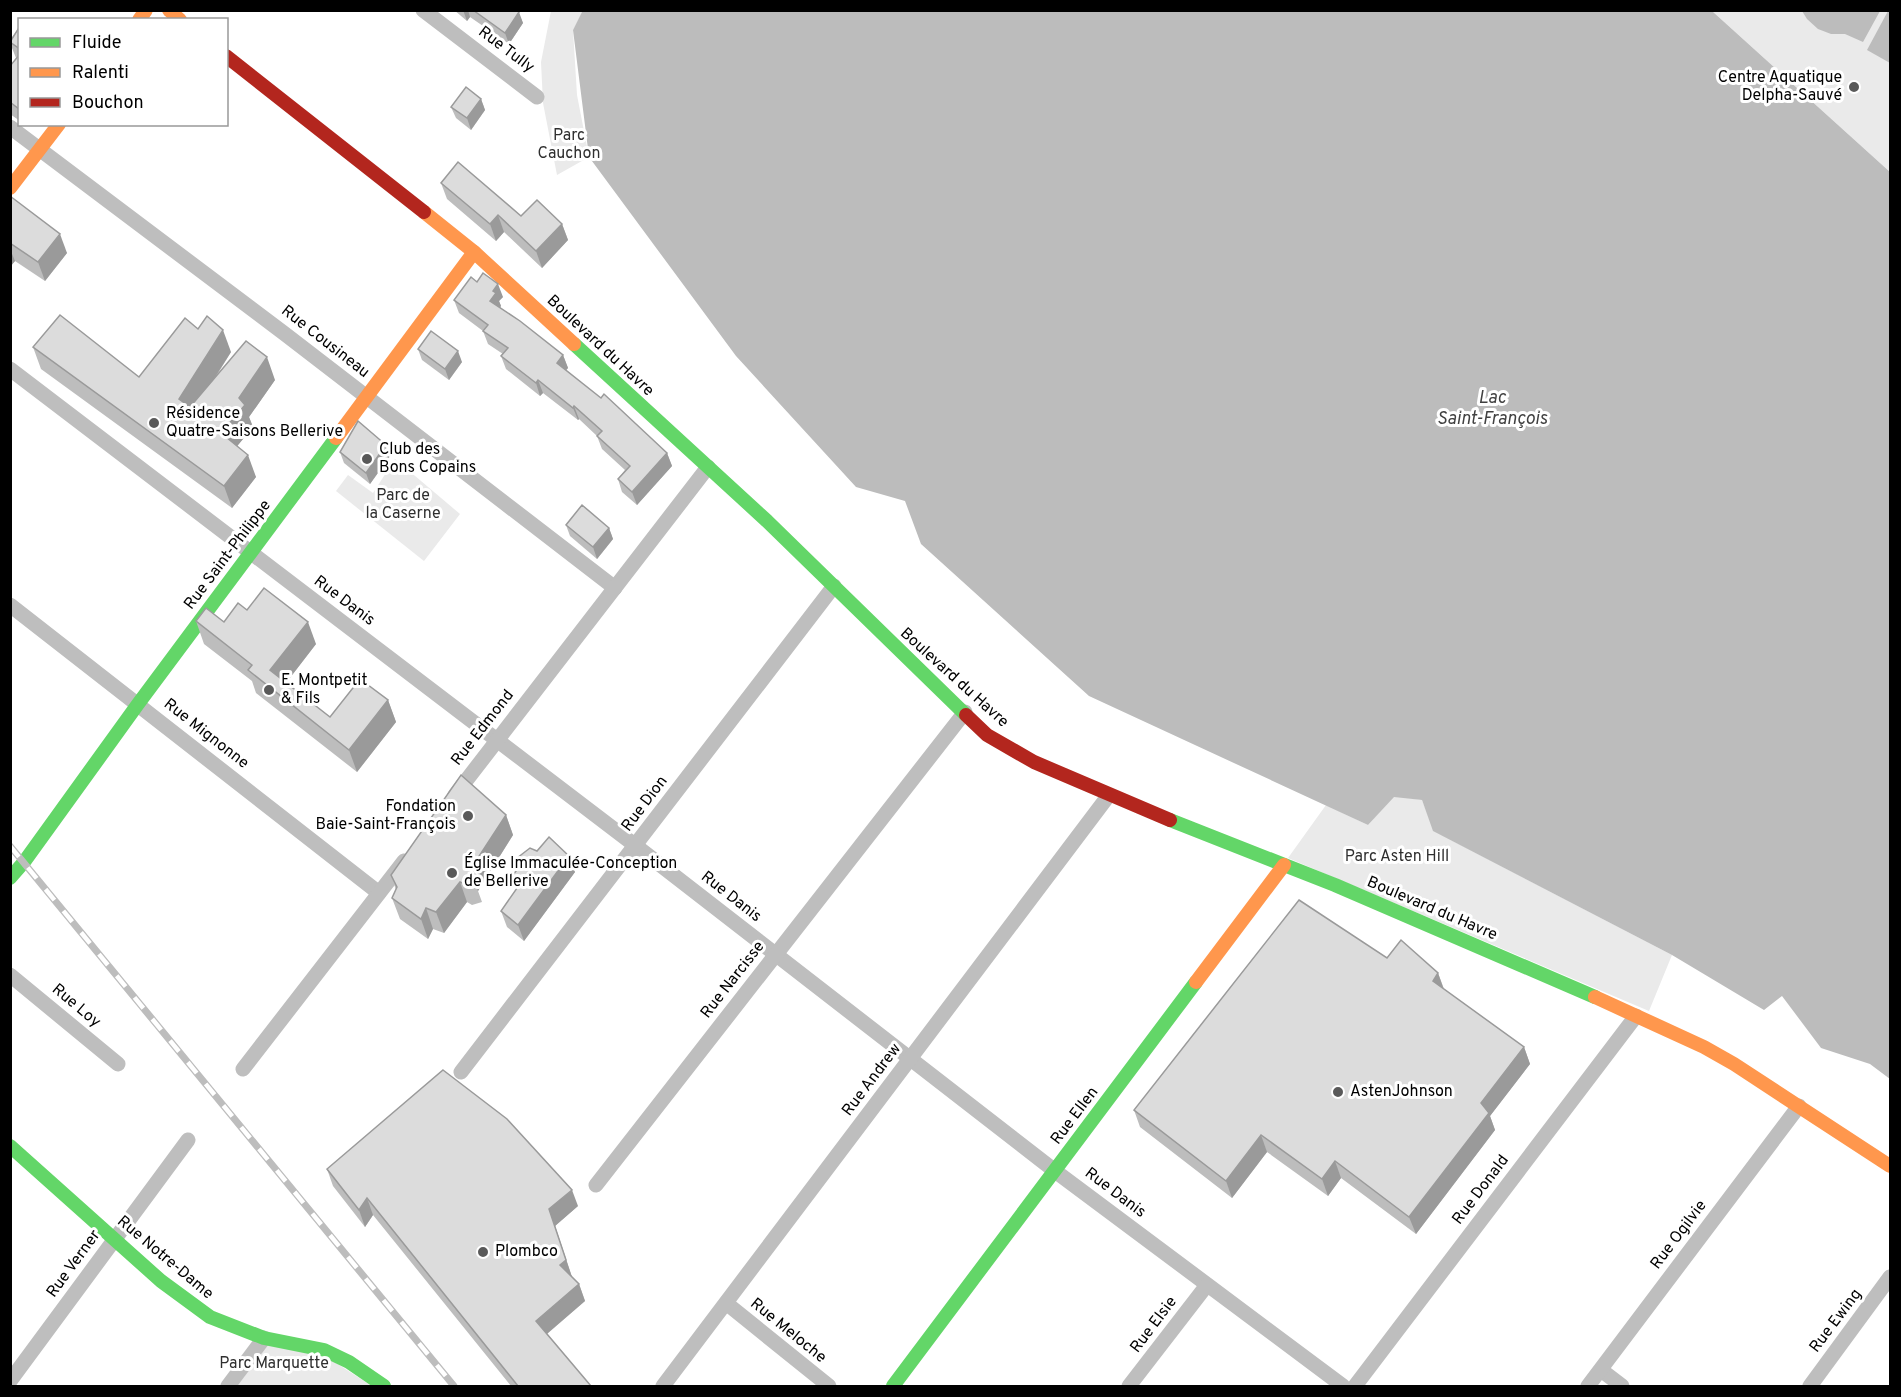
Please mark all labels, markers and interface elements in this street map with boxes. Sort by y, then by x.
legend [18,18,228,126]
street label: Rue Tully [474,22,538,78]
text: Fluide [72,32,121,55]
text: Ralenti [72,62,129,85]
place label: Centre Aquatique Delpha-Sauvé [1718,68,1842,106]
marker: Centre Aquatique Delpha-Sauvé [1847,80,1861,94]
text: Bouchon [72,92,144,115]
park label: Parc Cauchon [538,126,600,164]
street label: Boulevard du Havre [542,291,658,401]
street label: Rue Cousineau [277,301,373,383]
water label: Lac Saint-François [1437,387,1548,431]
place label: Résidence Quatre-Saisons Bellerive [166,404,343,442]
marker: Résidence Quatre-Saisons Bellerive [147,416,161,430]
place label: Club des Bons Copains [379,440,476,478]
marker: Club des Bons Copains [360,452,374,466]
park label: Parc de la Caserne [365,486,441,524]
street label: Rue Saint-Philippe [180,496,276,614]
street label: Rue Danis [309,571,379,631]
street label: Boulevard du Havre [895,624,1013,732]
place label: E. Montpetit & Fils [281,671,367,709]
marker: E. Montpetit & Fils [262,683,276,697]
street label: Rue Edmond [447,686,519,770]
street label: Rue Mignonne [159,694,253,774]
street label: Rue Dion [618,772,672,836]
place label: Fondation Baie-Saint-François [315,797,456,835]
marker: Fondation Baie-Saint-François [461,809,475,823]
park label: Parc Asten Hill [1345,847,1449,867]
place label: Église Immaculée-Conception de Bellerive [464,852,677,892]
marker: Église Immaculée-Conception de Bellerive [445,866,459,880]
street label: Rue Danis [697,867,765,927]
street label: Boulevard du Havre [1364,872,1500,946]
street label: Rue Narcisse [697,937,769,1023]
street label: Rue Loy [47,980,105,1032]
street label: Rue Andrew [838,1040,906,1120]
place label: AstenJohnson [1350,1082,1453,1102]
street label: Rue Ellen [1047,1083,1103,1149]
marker: AstenJohnson [1331,1085,1345,1099]
street label: Rue Donald [1448,1151,1514,1229]
street label: Rue Danis [1080,1163,1150,1223]
street label: Rue Ogilvie [1647,1196,1711,1274]
street label: Rue Notre-Dame [113,1212,217,1304]
street label: Rue Verner [43,1226,105,1302]
place label: Plombco [495,1242,558,1262]
marker: Plombco [476,1245,490,1259]
street label: Rue Ewing [1805,1285,1867,1357]
street label: Rue Elsie [1126,1293,1182,1357]
street label: Rue Meloche [746,1294,830,1368]
park label: Parc Marquette [219,1354,329,1374]

